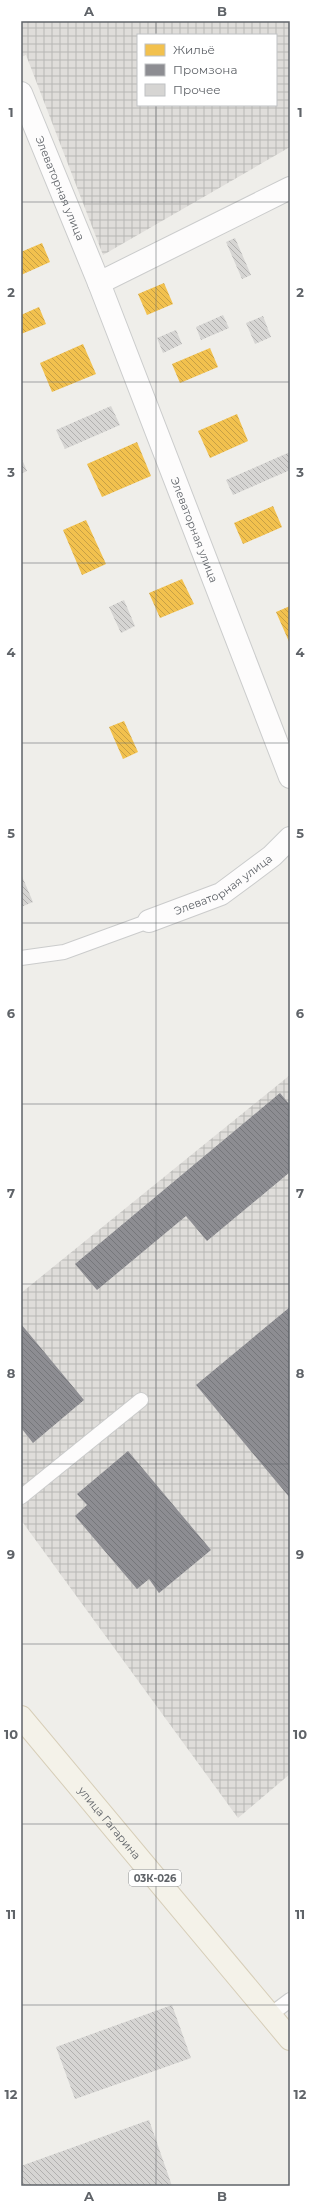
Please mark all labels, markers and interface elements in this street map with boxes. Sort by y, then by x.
text: A [83,3,95,19]
text: B [217,3,227,19]
legend [137,34,277,106]
text: Жильё [173,42,215,57]
text: Промзона [173,62,237,77]
text: Прочее [173,82,221,97]
text: 1 [8,104,14,120]
text: 1 [297,104,303,120]
street label: Элеваторная улица [32,134,88,243]
text: 2 [7,284,15,300]
text: 2 [296,284,304,300]
text: 3 [6,464,15,480]
text: 3 [295,464,304,480]
street label: Элеваторная улица [168,475,221,584]
text: 4 [7,644,16,660]
text: 4 [296,644,305,660]
text: 5 [7,825,15,841]
text: 5 [296,825,304,841]
street label: Элеваторная улица [172,851,275,918]
text: 6 [7,1005,16,1021]
text: 6 [296,1005,305,1021]
text: 7 [7,1185,15,1201]
text: 7 [296,1185,304,1201]
text: 8 [7,1365,16,1381]
text: 8 [296,1365,305,1381]
text: 9 [7,1546,15,1562]
text: 9 [296,1546,304,1562]
text: 10 [4,1726,18,1742]
text: 10 [293,1726,307,1742]
street label: улица Гагарина [75,1783,144,1862]
road number: 03К-026 [129,1870,181,1886]
text: 11 [6,1906,16,1922]
text: 11 [295,1906,305,1922]
text: 12 [5,2086,18,2102]
text: 12 [294,2086,307,2102]
text: A [83,2188,95,2204]
text: B [217,2188,227,2204]

